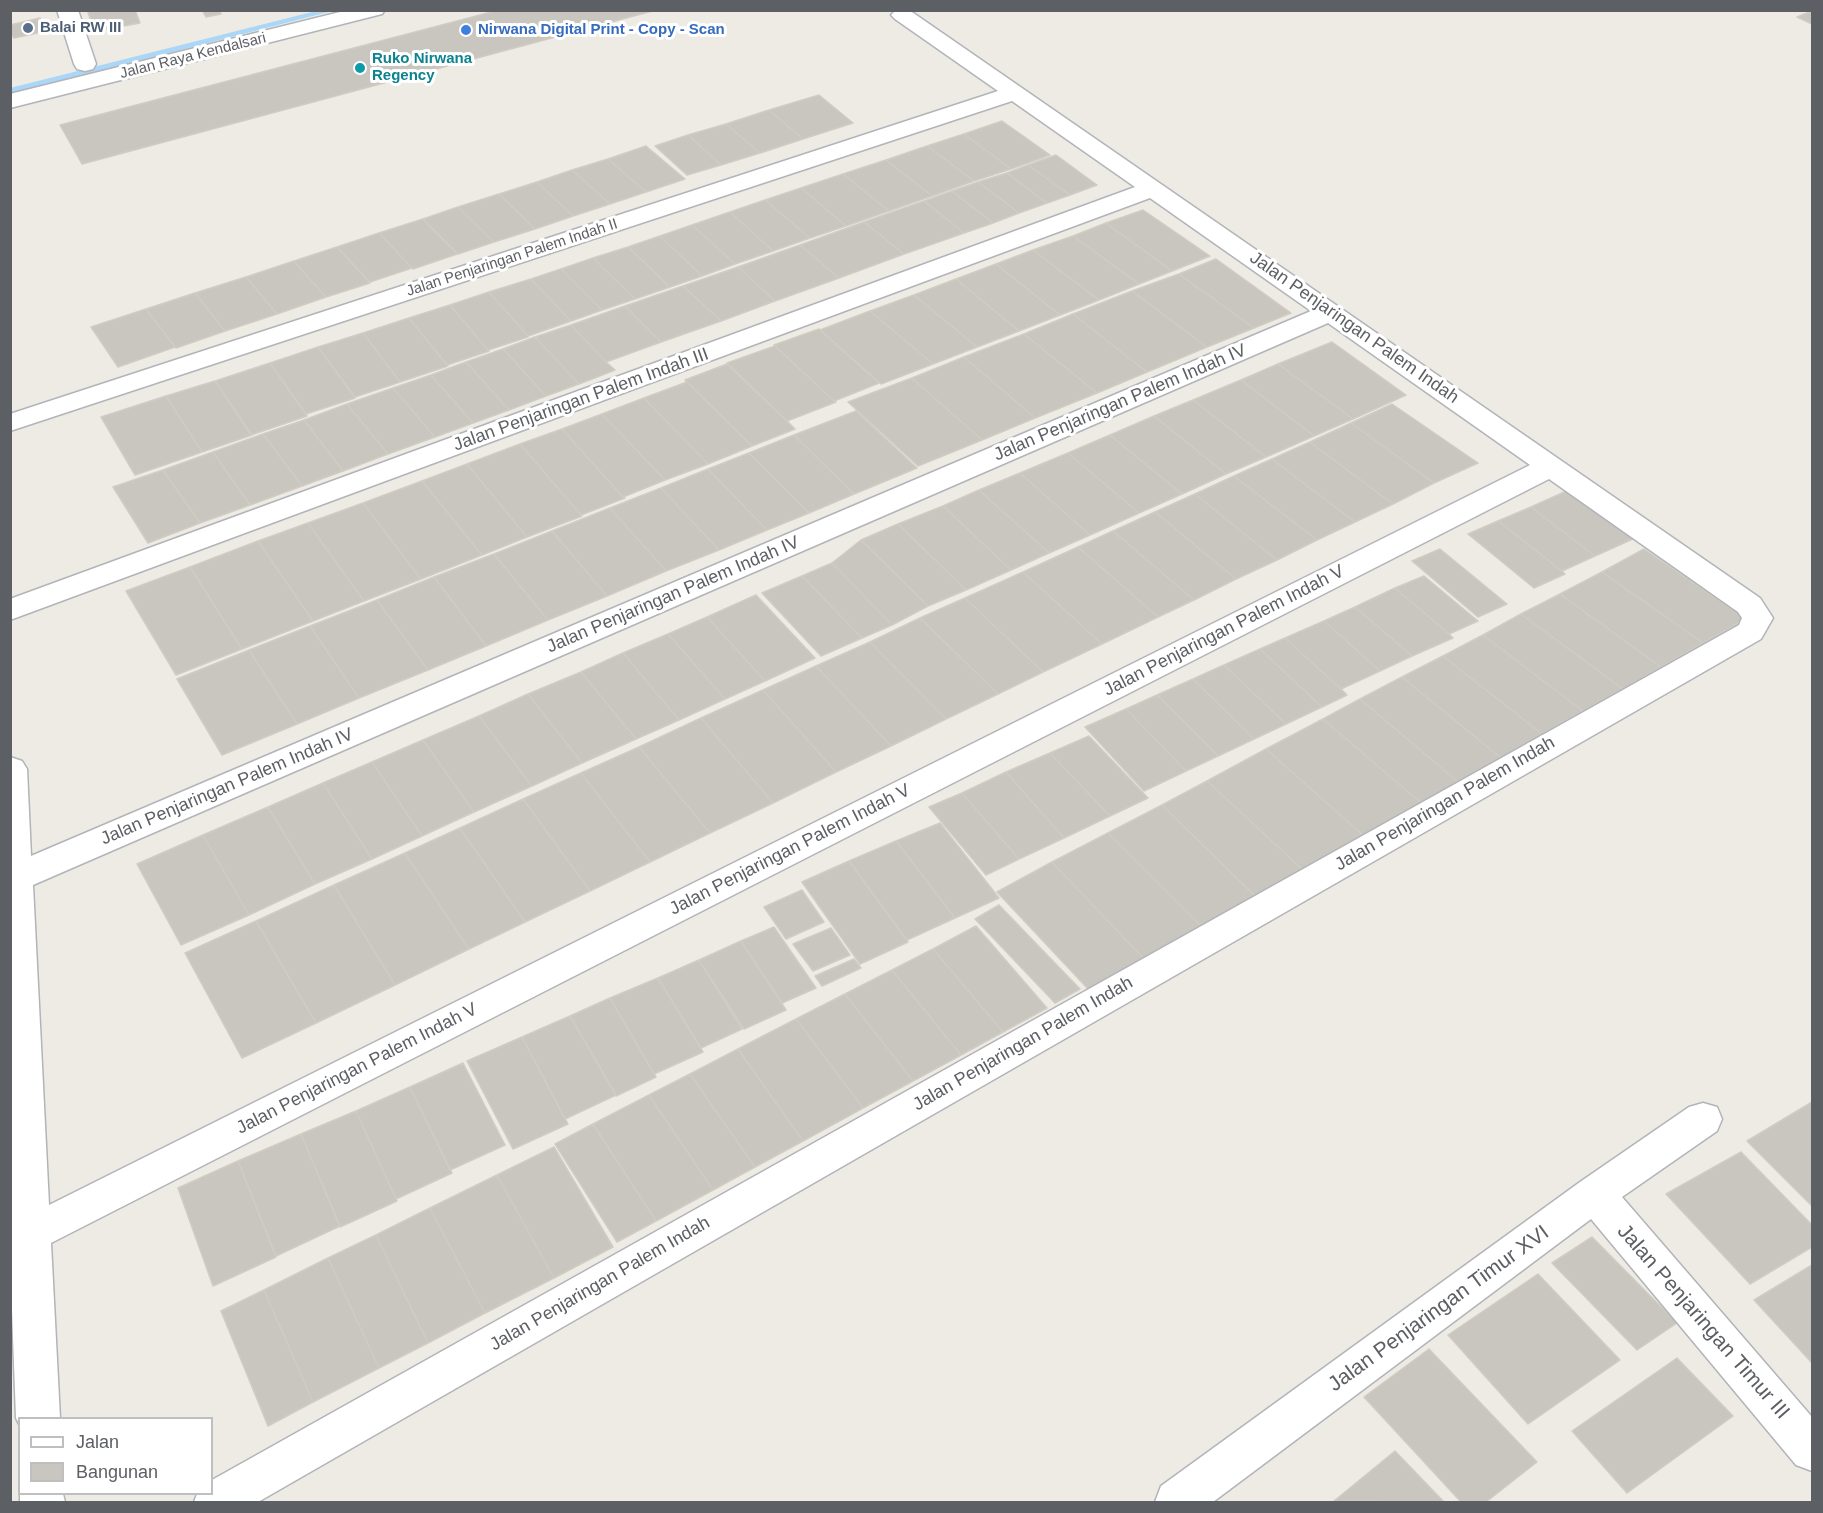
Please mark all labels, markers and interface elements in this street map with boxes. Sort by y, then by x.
place label: Balai RW III [40,19,121,37]
marker: Balai RW III [21,21,35,35]
place label: Nirwana Digital Print - Copy - Scan [478,21,725,39]
marker: Nirwana Digital Print - Copy - Scan [459,23,473,37]
street label: Jalan Raya Kendalsari [118,29,268,83]
place label: Ruko Nirwana Regency [372,50,472,85]
marker: Ruko Nirwana Regency [353,61,367,75]
street label: Jalan Penjaringan Palem Indah II [404,215,620,301]
street label: Jalan Penjaringan Palem Indah [1245,247,1463,409]
street label: Jalan Penjaringan Palem Indah IV [991,340,1249,466]
street label: Jalan Penjaringan Palem Indah III [450,344,712,456]
street label: Jalan Penjaringan Palem Indah IV [544,532,802,658]
street label: Jalan Penjaringan Palem Indah V [1100,561,1348,701]
street label: Jalan Penjaringan Palem Indah IV [98,724,356,850]
street label: Jalan Penjaringan Palem Indah [1331,732,1559,876]
street label: Jalan Penjaringan Palem Indah V [666,780,914,920]
street label: Jalan Penjaringan Palem Indah [909,972,1137,1116]
street label: Jalan Penjaringan Palem Indah V [233,999,481,1139]
street label: Jalan Penjaringan Palem Indah [486,1212,714,1356]
street label: Jalan Penjaringan Timur III [1611,1219,1795,1425]
street label: Jalan Penjaringan Timur XVI [1324,1220,1554,1398]
legend [18,1417,213,1495]
text: Jalan [76,1432,119,1452]
text: Bangunan [76,1462,158,1482]

